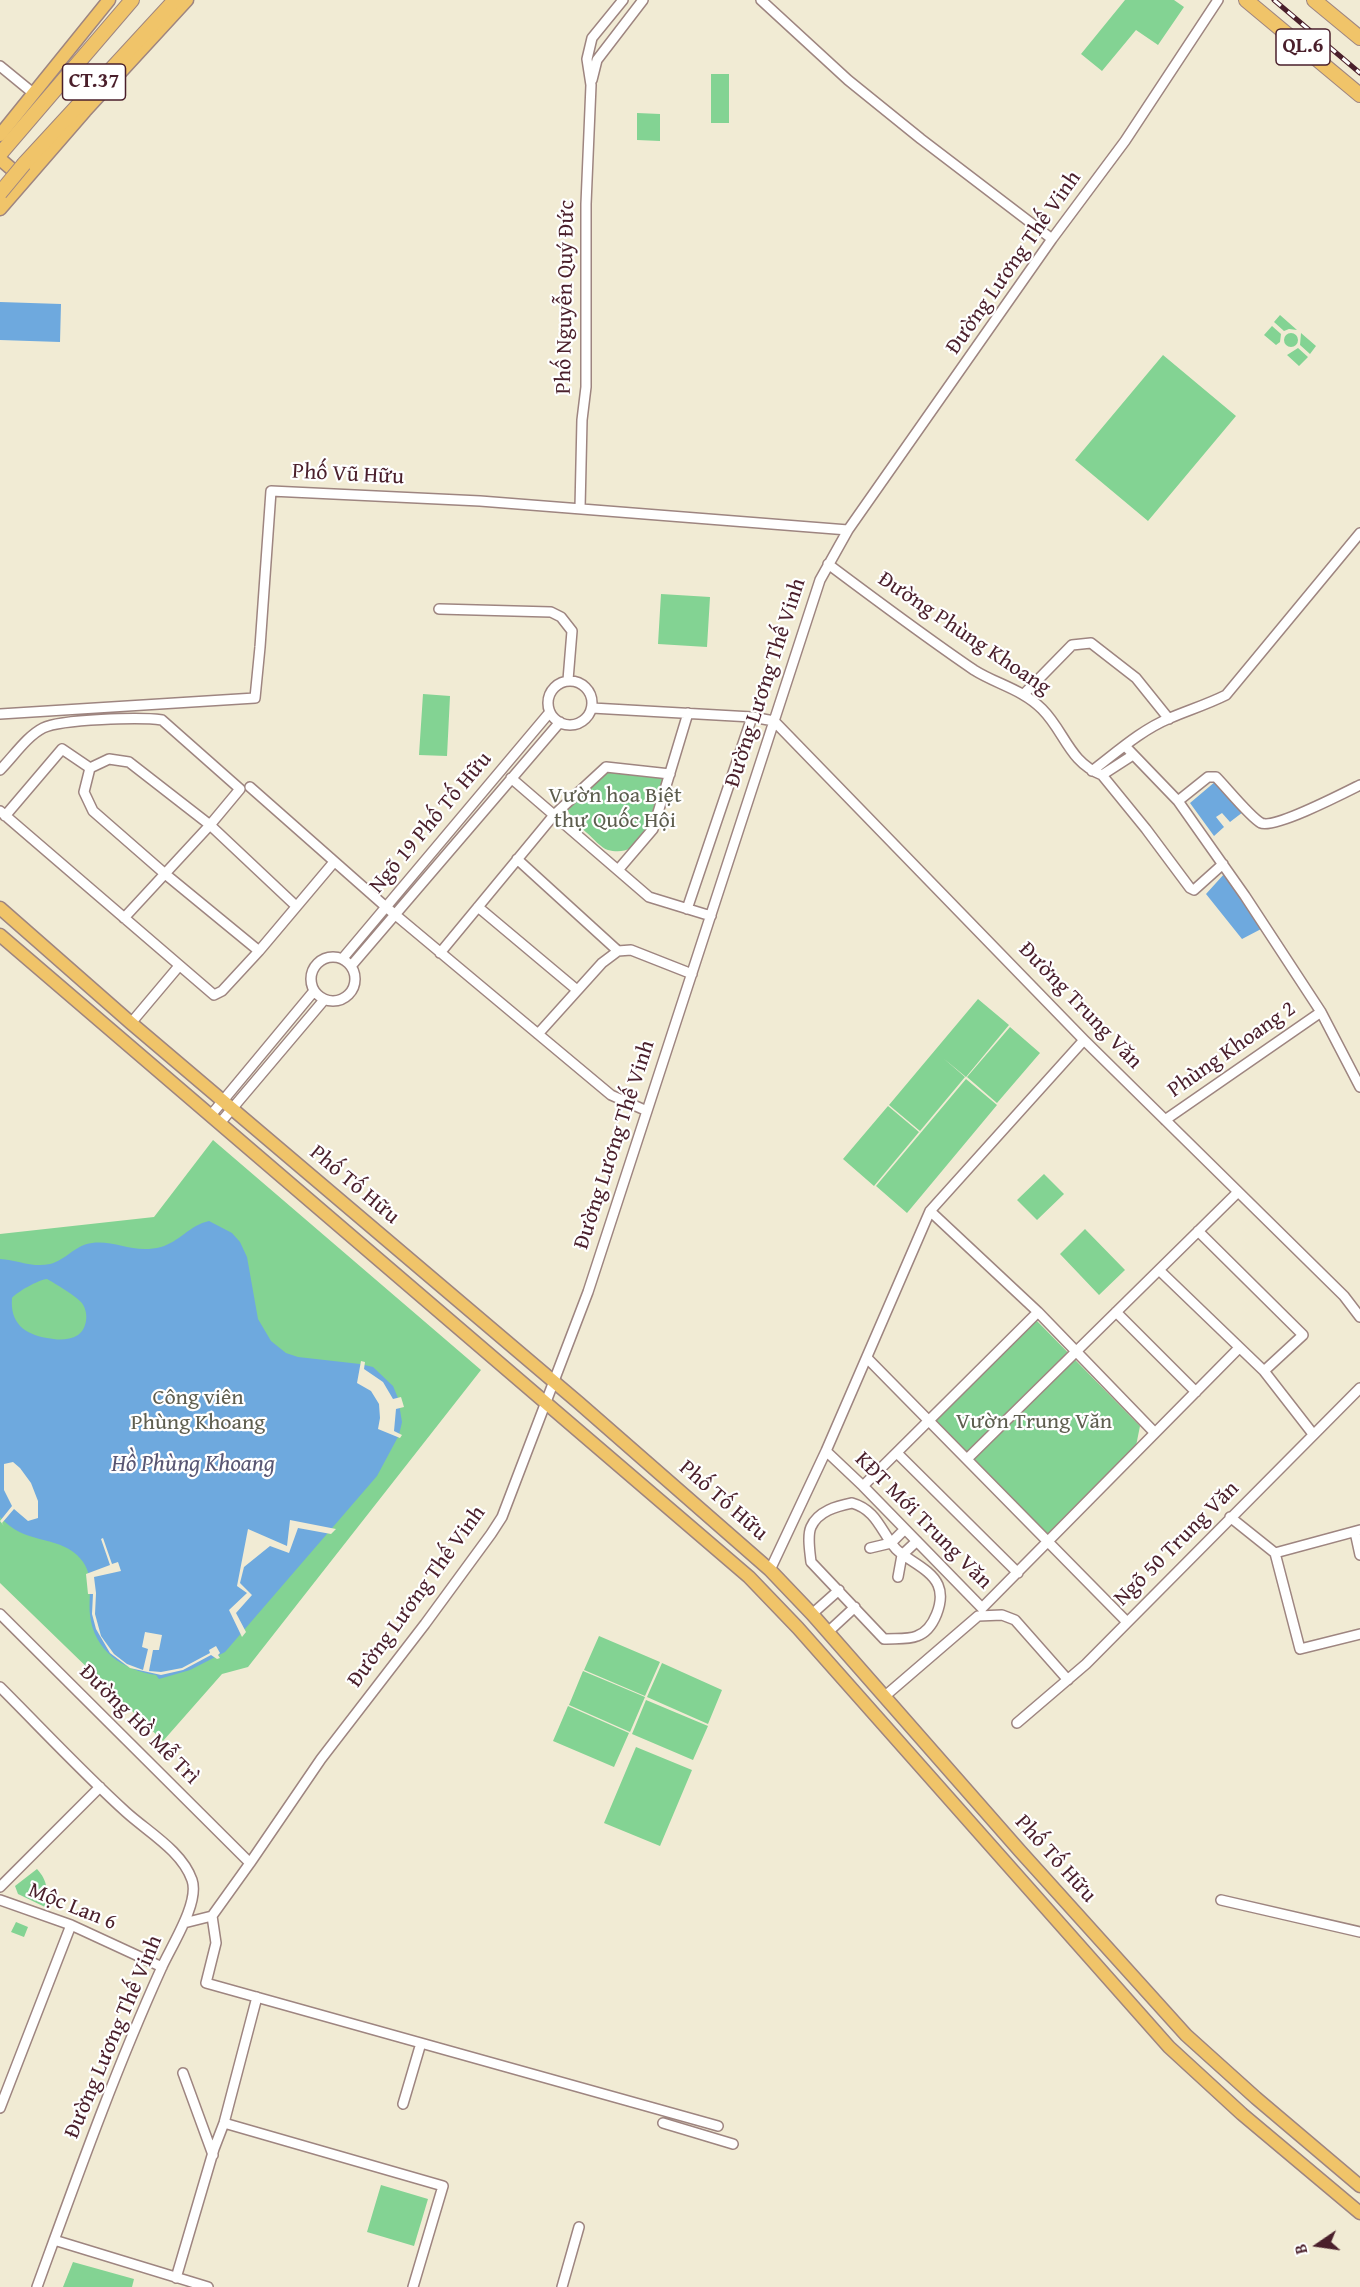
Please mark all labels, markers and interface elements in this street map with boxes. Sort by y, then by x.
road number: QL.6 [1276,29,1330,65]
road number: CT.37 [62,64,125,100]
street label: Đường Lương Thế Vinh [941,166,1087,360]
street label: Phố Nguyễn Quý Đức [551,200,581,394]
street label: Phố Vũ Hữu [291,459,405,491]
street label: Đường Phùng Khoang [873,567,1055,701]
street label: Đường Lương Thế Vinh [720,575,812,791]
street label: Ngõ 19 Phố Tố Hữu [364,747,498,899]
park label: Vườn hoa Biệt thự Quốc Hội [548,783,682,834]
street label: Đường Trung Văn [1013,937,1147,1075]
street label: Phùng Khoang 2 [1163,996,1301,1104]
street label: Đường Lương Thế Vinh [569,1037,661,1253]
street label: Phố Tố Hữu [304,1140,404,1230]
park label: Công viên Phùng Khoang [131,1385,265,1436]
park label: Vườn Trung Văn [956,1409,1112,1435]
street label: KĐT Mới Trung Văn [849,1447,997,1595]
water label: Hồ Phùng Khoang [111,1451,275,1479]
street label: Phố Tố Hữu [673,1455,773,1547]
street label: Ngõ 50 Trung Văn [1109,1476,1245,1612]
street label: Đường Lương Thế Vinh [342,1501,492,1693]
street label: Đường Hồ Mễ Trì [73,1659,205,1791]
street label: Phố Tố Hữu [1009,1810,1101,1908]
street label: Mộc Lan 6 [24,1877,120,1937]
street label: Đường Lương Thế Vinh [59,1932,169,2142]
north arrow [1288,2215,1348,2275]
text: B [1288,2242,1313,2257]

